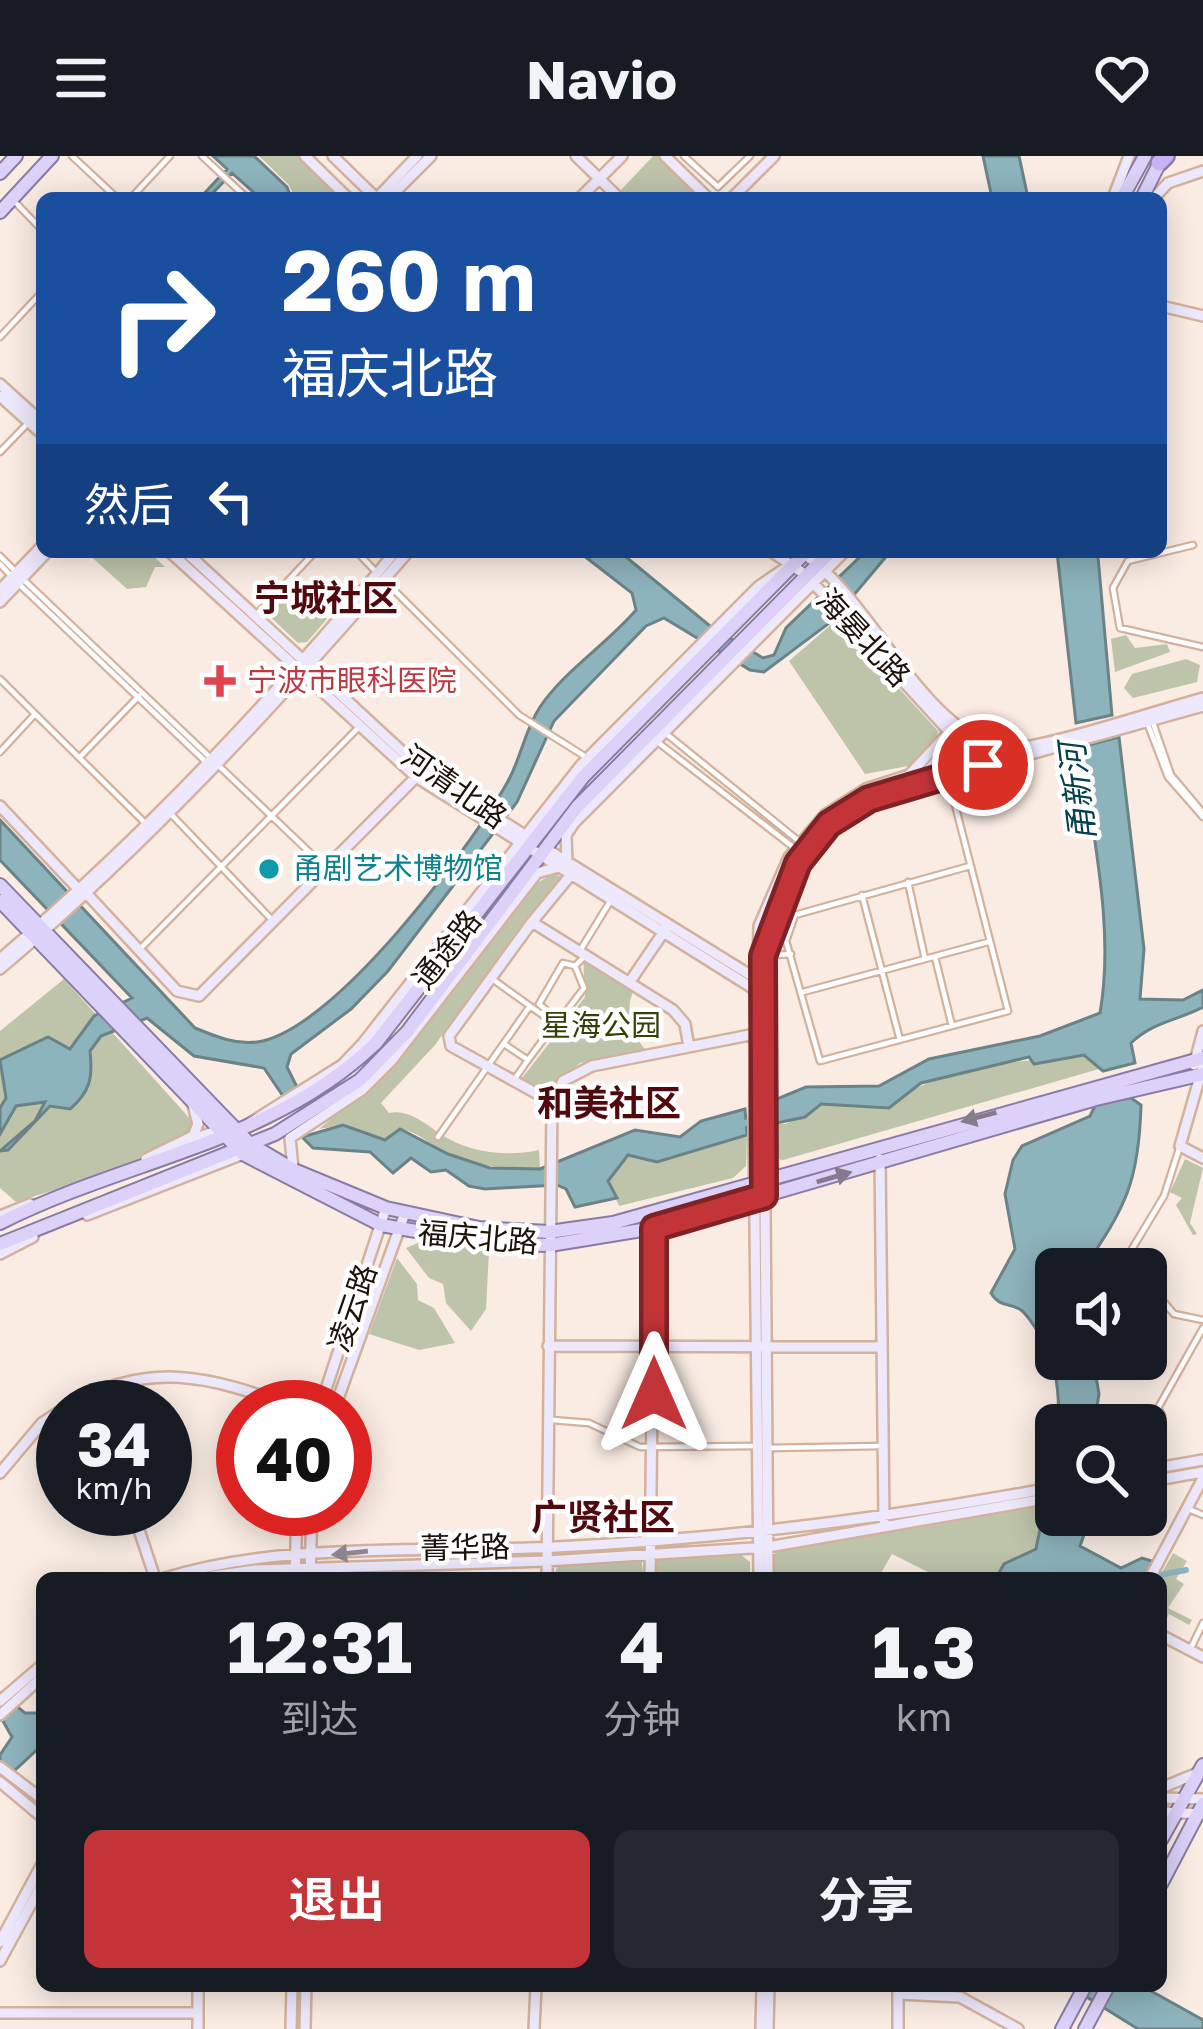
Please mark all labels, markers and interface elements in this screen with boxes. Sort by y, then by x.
icon: menu [48,45,114,111]
icon: heart [1089,45,1155,111]
text: Navio [526,46,677,111]
text: 260 m [282,229,536,329]
icon: right [84,240,240,396]
text: 福庆北路 [282,340,498,405]
icon: left [198,468,264,534]
text: 然后 [84,477,174,531]
district label: 宁城社区 [254,576,398,619]
street label: 海晏北路 [810,581,918,693]
place label: 宁波市眼科医院 [247,662,457,698]
marker: 宁波市眼科医院 [204,665,236,697]
pin [932,714,1034,816]
icon: arrive [950,732,1016,798]
water label: 甬新河 [1050,735,1102,844]
street label: 河清北路 [395,737,514,835]
place label: 甬剧艺术博物馆 [293,850,503,886]
marker: 甬剧艺术博物馆 [256,856,282,882]
street label: 通途路 [404,903,488,996]
park label: 星海公园 [541,1007,661,1043]
district label: 和美社区 [537,1081,681,1124]
one-way arrow [961,1109,998,1128]
one-way arrow [816,1166,853,1185]
street label: 福庆北路 [417,1214,539,1260]
map controls [1035,1248,1167,1536]
button: sound [1035,1248,1167,1380]
street label: 凌云路 [320,1259,384,1356]
position arrow [591,1331,717,1457]
speed limit sign: 40 [216,1380,372,1536]
button: search [1035,1404,1167,1536]
text: 34 [77,1407,151,1479]
text: km/h [76,1470,152,1506]
district label: 广贤社区 [531,1495,675,1538]
street label: 菁华路 [420,1528,510,1566]
one-way arrow [331,1544,369,1563]
text: 12:31 [227,1602,412,1689]
text: 4 [619,1602,665,1689]
text: 1.3 [872,1607,976,1694]
text: km [896,1693,952,1740]
text: 到达 [280,1695,359,1742]
text: 分钟 [603,1695,681,1742]
button: 退出 [84,1830,590,1968]
button: 分享 [614,1830,1119,1968]

